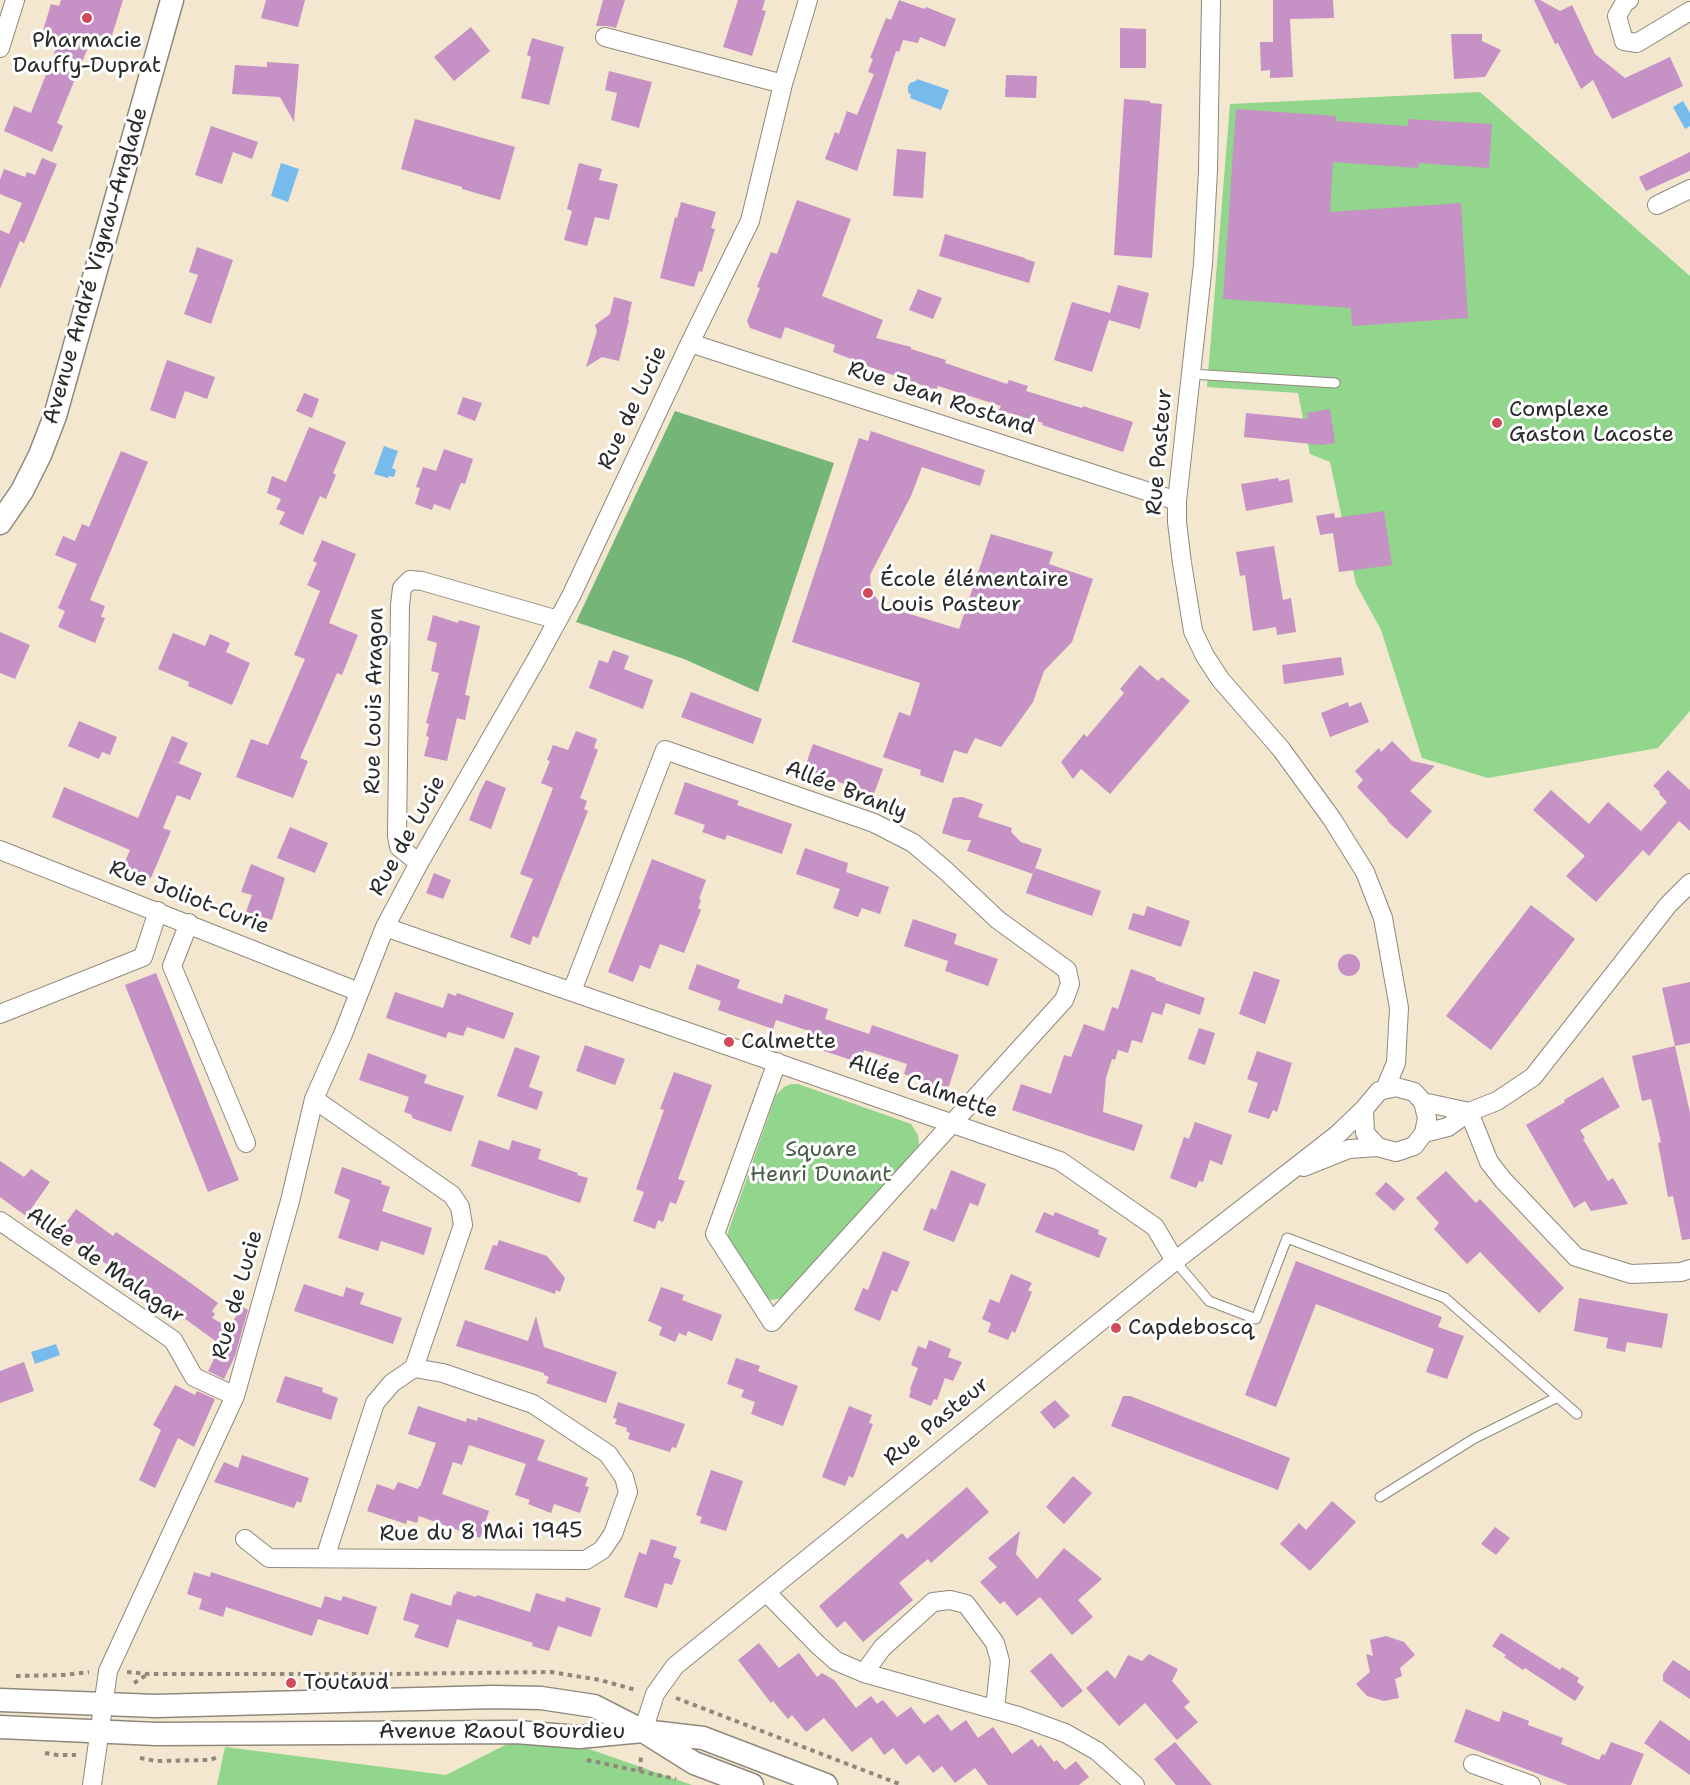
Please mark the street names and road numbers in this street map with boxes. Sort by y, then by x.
street label: Avenue André Vignau-Anglade [38,104,154,428]
street label: Rue de Lucie [593,342,673,474]
street label: Rue Jean Rostand [844,356,1038,442]
street label: Rue Pasteur [1141,388,1179,516]
street label: Rue Louis Aragon [360,607,390,795]
street label: Allée Branly [781,756,911,826]
street label: Rue de Lucie [364,771,452,901]
street label: Rue Joliot-Curie [105,855,273,941]
street label: Allée Calmette [845,1049,1001,1125]
street label: Allée de Malagar [21,1202,189,1330]
street label: Rue de Lucie [207,1227,269,1363]
street label: Rue Pasteur [879,1372,995,1472]
street label: Rue du 8 Mai 1945 [379,1518,583,1548]
street label: Avenue Raoul Bourdieu [379,1719,625,1745]

